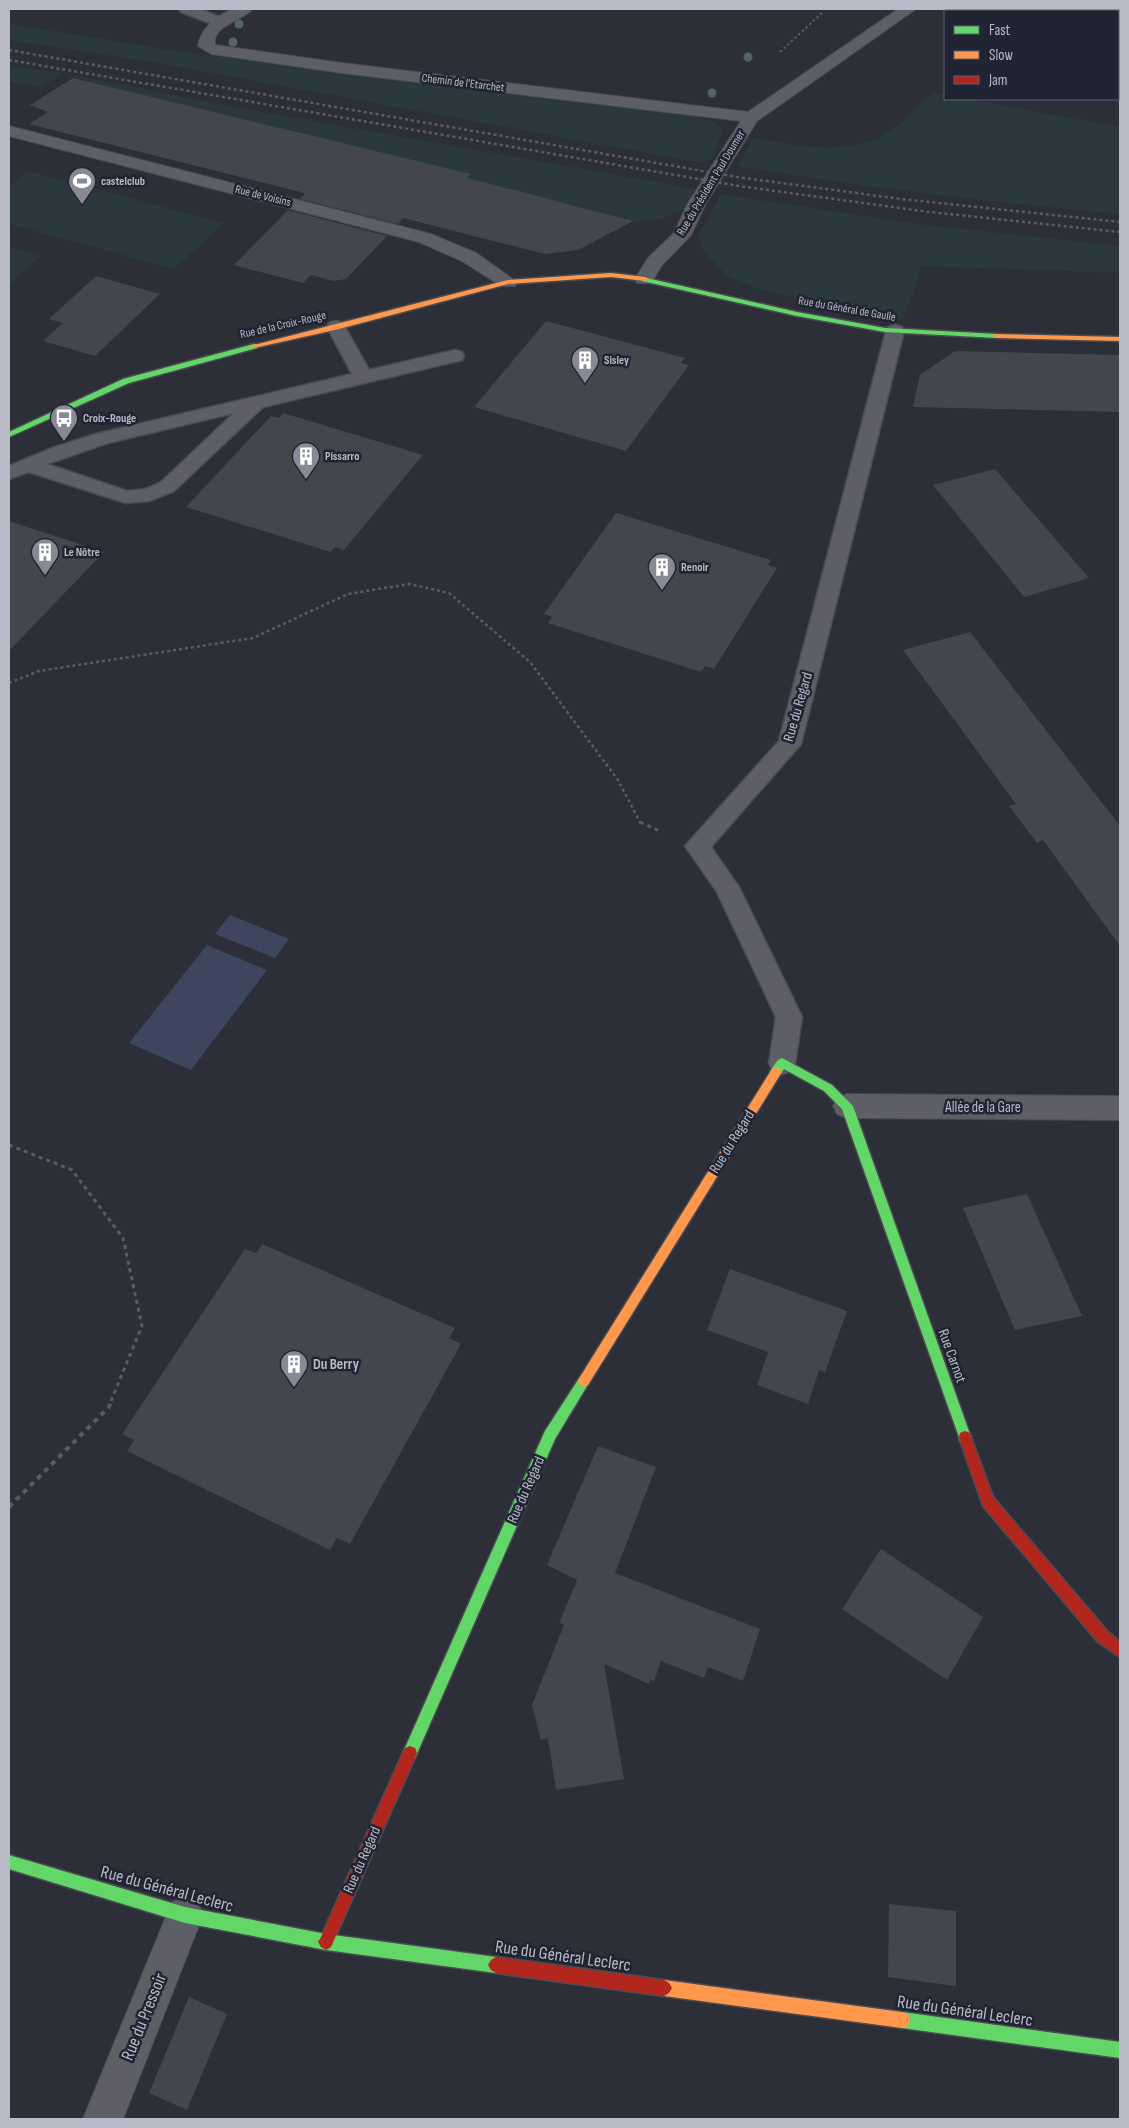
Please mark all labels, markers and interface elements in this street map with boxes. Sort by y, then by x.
legend [944,10,1119,100]
text: Fast [989,21,1011,40]
text: Slow [989,46,1013,65]
street label: Chemin de l'Etarchet [421,70,506,96]
text: Jam [988,71,1007,90]
street label: Rue du Président Paul Doumer [674,127,749,238]
sports icon: castelclub [67,166,97,205]
place label: castelclub [101,174,145,189]
street label: Rue de Voisins [233,182,293,210]
street label: Rue du Général de Gaulle [797,293,897,325]
street label: Rue de la Croix-Rouge [238,308,328,342]
building icon: Sisley [570,345,600,384]
place label: Sisley [604,353,629,368]
bus stop icon: Croix-Rouge [49,403,79,442]
place label: Croix-Rouge [83,411,136,426]
building icon: Pissarro [291,441,321,480]
place label: Pissarro [325,449,359,464]
building icon: Le Nôtre [30,537,60,576]
place label: Le Nôtre [64,545,100,560]
building icon: Renoir [647,552,677,591]
place label: Renoir [681,560,709,575]
street label: Rue du Regard [779,670,817,744]
street label: Allée de la Gare [944,1098,1021,1117]
street label: Rue du Regard [705,1107,759,1177]
street label: Rue Carnot [934,1326,971,1386]
building icon: Du Berry [279,1349,309,1388]
place label: Du Berry [313,1355,360,1374]
street label: Rue du Regard [503,1454,549,1526]
street label: Rue du Regard [339,1824,385,1896]
street label: Rue du Général Leclerc [98,1861,236,1917]
street label: Rue du Général Leclerc [494,1936,632,1976]
street label: Rue du Pressoir [117,1970,171,2064]
street label: Rue du Général Leclerc [896,1991,1034,2031]

